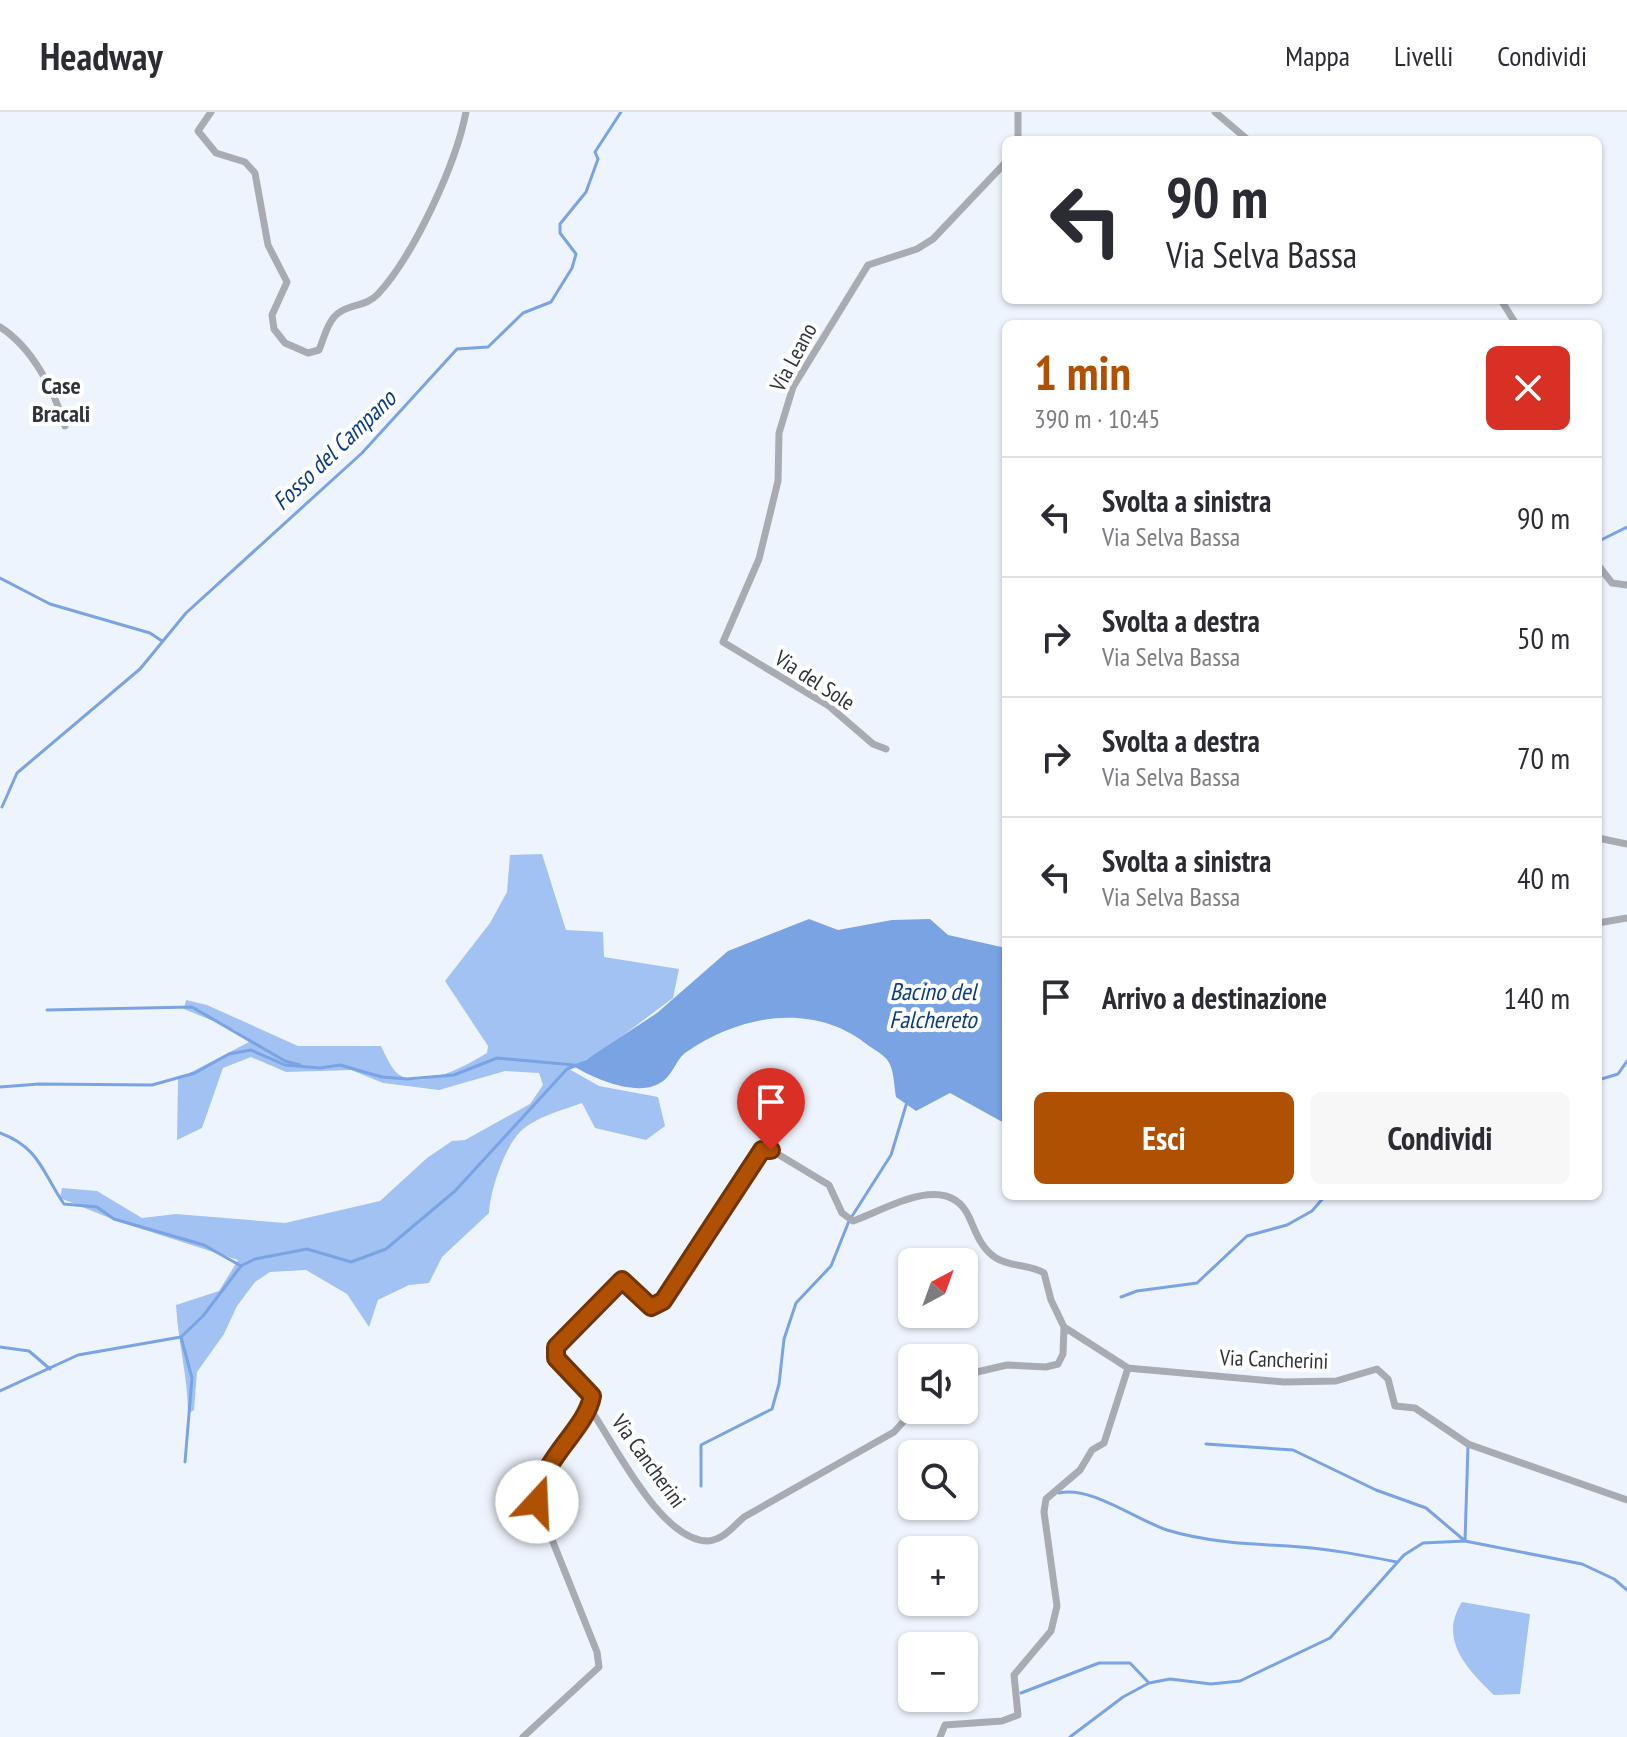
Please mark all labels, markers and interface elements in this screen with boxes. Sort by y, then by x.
text: Headway [40,31,163,80]
text: Mappa [1285,37,1350,74]
text: Livelli [1394,37,1453,74]
text: Condividi [1497,37,1587,74]
text: 90 m [1166,161,1268,233]
icon: left [1034,168,1138,272]
text: Via Selva Bassa [1166,231,1357,278]
street label: Via Leano [763,318,823,397]
text: 1 min [1034,341,1131,403]
button: close [1486,346,1570,430]
district label: Case Bracali [32,370,90,429]
water label: Fosso del Campano [266,382,403,517]
text: 390 m · 10:45 [1034,402,1160,435]
text: Svolta a sinistra [1102,481,1271,520]
icon: left [1034,495,1078,539]
text: 90 m [1517,498,1570,537]
text: Via Selva Bassa [1102,520,1240,553]
text: Svolta a destra [1102,601,1260,640]
icon: right [1034,615,1078,659]
text: 50 m [1517,618,1570,657]
text: Via Selva Bassa [1102,640,1240,673]
street label: Via del Sole [769,643,860,716]
text: Svolta a destra [1102,721,1260,760]
icon: right [1034,735,1078,779]
text: 70 m [1517,738,1570,777]
text: Via Selva Bassa [1102,760,1240,793]
text: Svolta a sinistra [1102,841,1271,880]
icon: left [1034,855,1078,899]
text: 40 m [1517,858,1570,897]
text: Via Selva Bassa [1102,880,1240,913]
icon: arrive [1034,975,1078,1019]
water label: Bacino del Falchereto [889,976,979,1035]
text: Arrivo a destinazione [1102,978,1327,1017]
text: 140 m [1504,978,1570,1017]
pin [737,1068,805,1150]
icon: arrive [749,1080,793,1124]
button: Esci [1034,1092,1294,1184]
button: Condividi [1310,1092,1570,1184]
north arrow [898,1248,978,1328]
map controls [898,1248,978,1712]
street label: Via Cancherini [1218,1343,1329,1375]
button: sound [898,1344,978,1424]
street label: Via Cancherini [605,1408,692,1513]
button: search [898,1440,978,1520]
position arrow [495,1460,579,1544]
button: + [898,1536,978,1616]
button: − [898,1632,978,1712]

